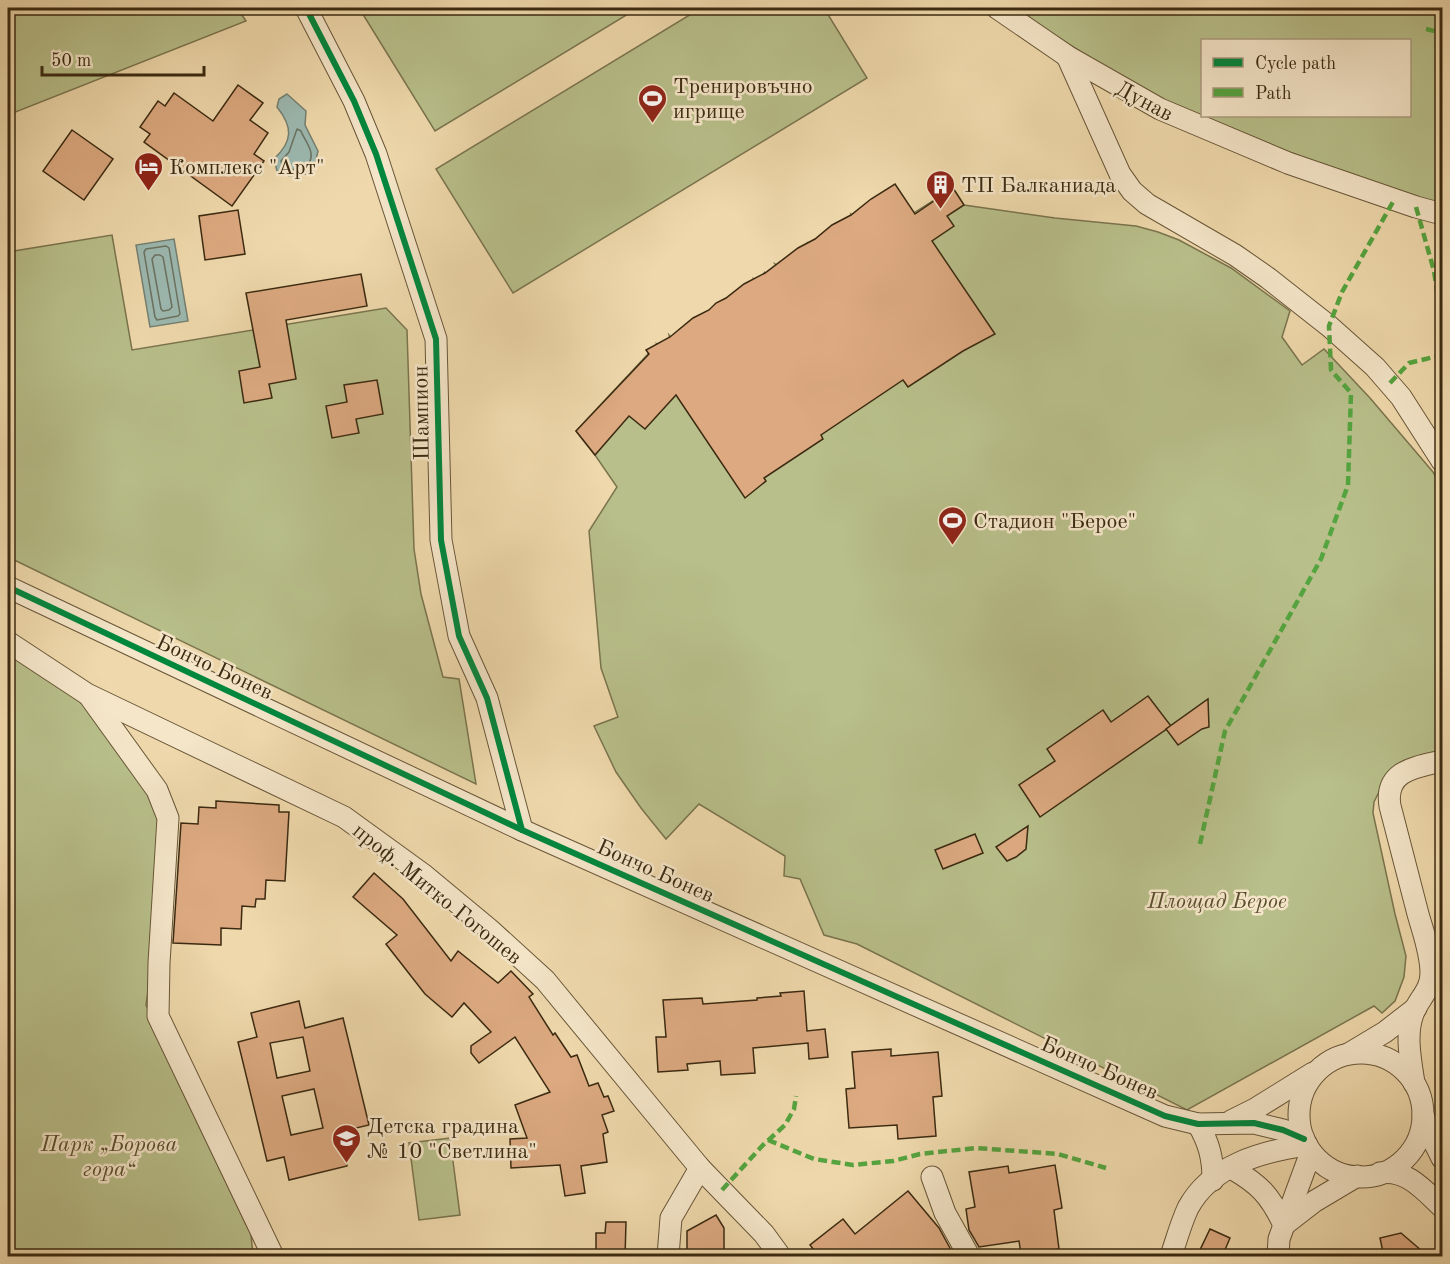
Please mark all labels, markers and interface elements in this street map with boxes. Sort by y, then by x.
scale bar [42,39,204,77]
legend [1201,39,1411,117]
text: 50 m [51,52,91,70]
text: Cycle path [1255,55,1336,73]
place label: Тренировъчно игрище [673,76,813,123]
street label: Дунав [1112,78,1176,126]
sports icon: Тренировъчно игрище [636,82,668,124]
text: Path [1255,85,1292,103]
hotel icon: Комплекс "Арт" [132,150,164,192]
place label: Комплекс "Арт" [169,157,325,179]
building icon: ТП Балканиада [924,168,956,210]
place label: ТП Балканиада [961,175,1116,197]
street label: Шампион [410,365,434,460]
sports icon: Стадион "Берое" [936,504,968,546]
place label: Стадион "Берое" [973,511,1136,533]
street label: Бончо Бонев [152,631,276,704]
street label: проф. Митко Гогошев [348,820,525,969]
street label: Бончо Бонев [593,836,717,907]
park label: Площад Берое [1146,891,1287,913]
street label: Бончо Бонев [1037,1033,1161,1104]
place label: Детска градина № 10 "Светлина" [367,1116,537,1163]
school or university icon: Детска градина № 10 "Светлина" [330,1122,362,1164]
park label: Парк „Борова гора“ [40,1134,177,1181]

